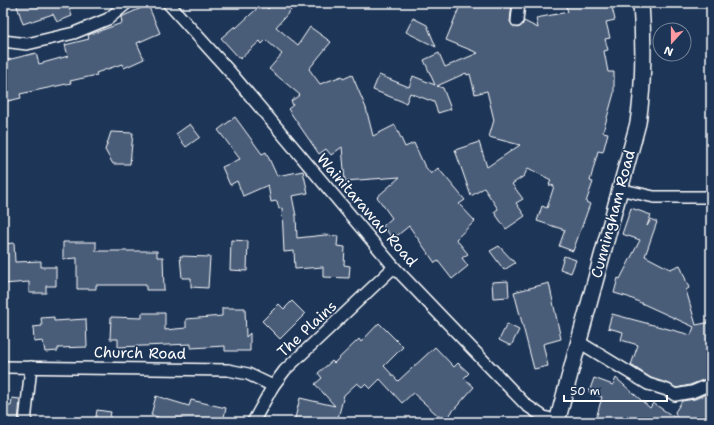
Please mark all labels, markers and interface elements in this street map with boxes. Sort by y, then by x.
north arrow [652,22,692,62]
text: N [662,42,675,59]
street label: Cunningham Road [586,147,640,280]
street label: Wainitarawau Road [312,149,422,271]
street label: The Plains [273,296,341,362]
street label: Church Road [94,342,187,364]
scale bar [564,377,667,403]
text: 50 m [570,383,600,399]

